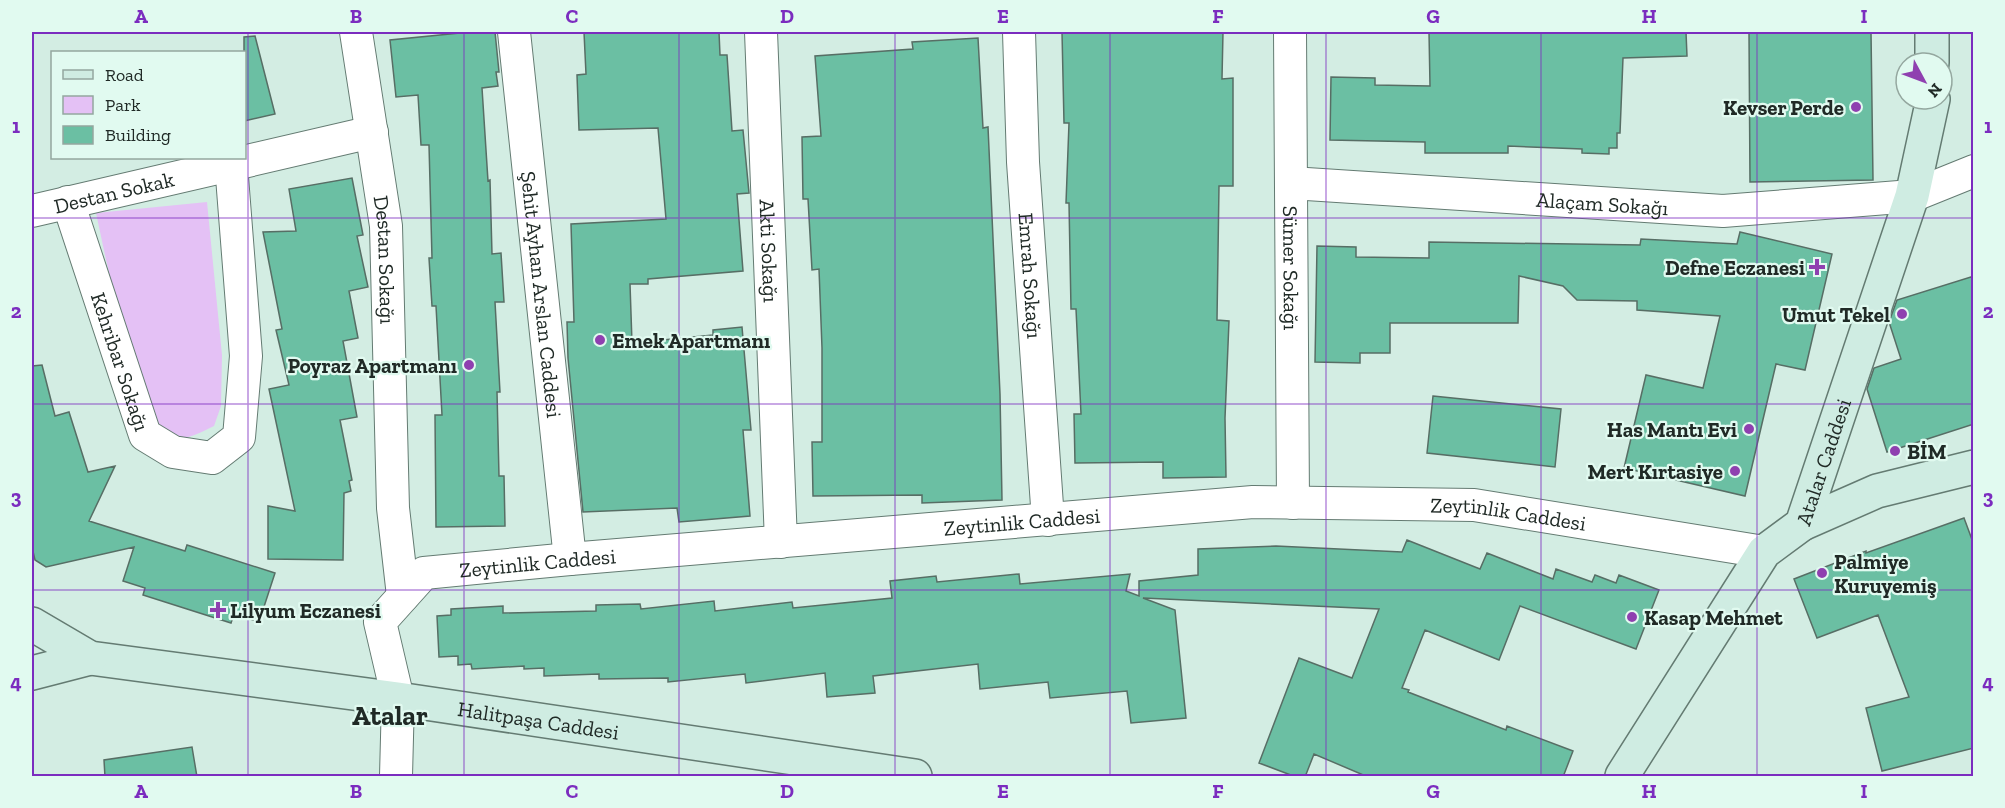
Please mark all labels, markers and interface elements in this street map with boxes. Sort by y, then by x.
text: A [134,4,148,28]
text: B [350,4,362,28]
text: C [566,4,579,28]
text: D [780,4,794,28]
text: E [997,4,1009,28]
text: F [1212,4,1224,28]
text: G [1426,4,1440,28]
text: H [1641,4,1657,28]
text: I [1860,4,1868,28]
legend [51,51,246,159]
north arrow [1894,51,1954,111]
text: Road [105,64,144,86]
text: N [1924,80,1946,101]
text: Park [105,94,141,116]
place label: Kevser Perde [1723,95,1844,120]
marker: Kevser Perde [1849,100,1863,114]
text: 1 [12,114,20,138]
text: 1 [1984,114,1992,138]
text: Building [105,124,171,146]
street label: Destan Sokak [51,166,176,218]
street label: Şehit Ayhan Arslan Caddesi [516,170,567,419]
street label: Alaçam Sokağı [1535,186,1669,220]
street label: Destan Sokağı [369,194,401,325]
street label: Akti Sokağı [755,199,784,303]
street label: Sümer Sokağı [1279,206,1304,331]
street label: Emrah Sokağı [1014,212,1048,340]
place label: Defne Eczanesi [1665,255,1805,280]
marker: Defne Eczanesi [1810,260,1824,274]
street label: Kehribar Sokağı [86,289,155,434]
text: 2 [11,299,22,323]
text: 2 [1983,299,1994,323]
place label: Umut Tekel [1782,302,1890,327]
marker: Umut Tekel [1895,307,1909,321]
place label: Emek Apartmanı [612,328,770,353]
marker: Emek Apartmanı [593,333,607,347]
place label: Poyraz Apartmanı [287,353,457,378]
marker: Poyraz Apartmanı [462,358,476,372]
street label: Atalar Caddesi [1790,395,1856,528]
place label: Has Mantı Evi [1607,417,1737,442]
marker: Has Mantı Evi [1742,422,1756,436]
place label: BİM [1907,439,1946,464]
marker: BİM [1888,444,1902,458]
place label: Mert Kırtasiye [1588,459,1723,484]
marker: Mert Kırtasiye [1728,464,1742,478]
text: 3 [11,485,22,509]
text: 3 [1983,485,1994,509]
street label: Zeytinlik Caddesi [1430,492,1588,536]
street label: Zeytinlik Caddesi [943,502,1101,540]
street label: Zeytinlik Caddesi [458,543,617,582]
place label: Palmiye Kuruyemiş [1834,549,1937,598]
marker: Palmiye Kuruyemiş [1815,566,1829,580]
place label: Lilyum Eczanesi [230,598,381,623]
marker: Lilyum Eczanesi [211,603,225,617]
place label: Kasap Mehmet [1644,605,1783,630]
marker: Kasap Mehmet [1625,610,1639,624]
text: 4 [10,670,22,694]
text: 4 [1982,670,1994,694]
street label: Halitpaşa Caddesi [456,696,621,744]
district label: Atalar [352,700,428,732]
text: A [134,779,148,803]
text: B [350,779,362,803]
text: C [566,779,579,803]
text: D [780,779,794,803]
text: E [997,779,1009,803]
text: F [1212,779,1224,803]
text: G [1426,779,1440,803]
text: H [1641,779,1657,803]
text: I [1860,779,1868,803]

